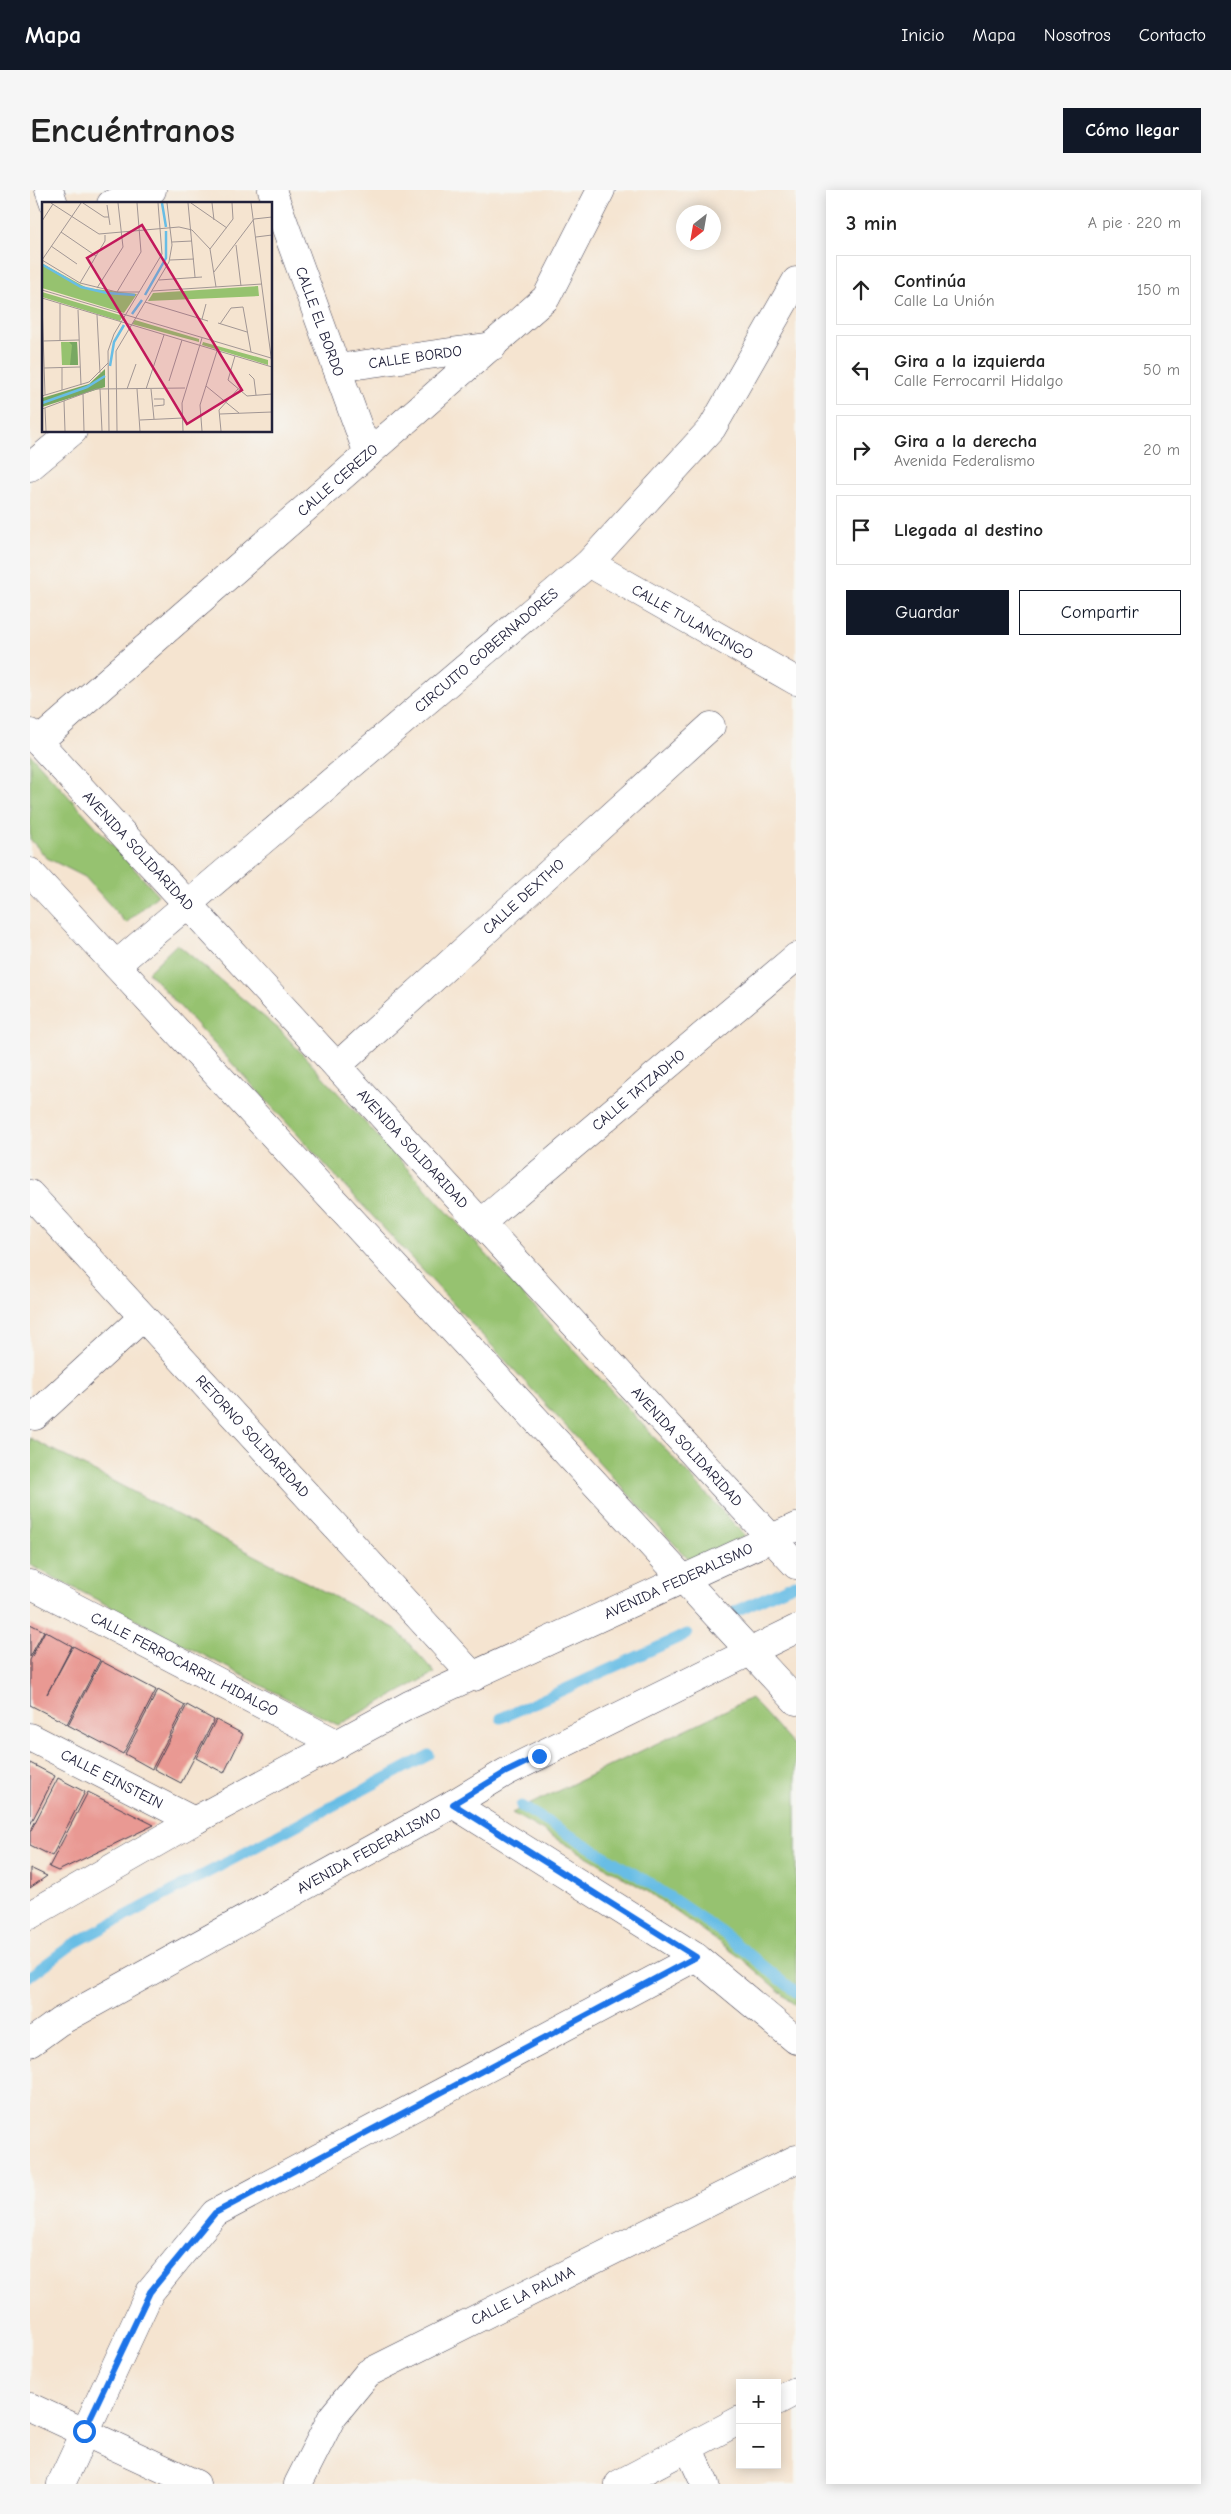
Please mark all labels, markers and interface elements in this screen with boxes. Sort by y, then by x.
text: Mapa [25,21,81,49]
text: Inicio [901,25,945,46]
text: Mapa [973,25,1016,46]
text: Nosotros [1044,25,1111,46]
text: Contacto [1139,25,1206,46]
button: Cómo llegar [1063,108,1201,153]
text: Encuéntranos [30,110,235,151]
inset map [42,202,272,432]
north arrow [676,205,721,250]
text: 3 min [846,211,897,235]
text: A pie · 220 m [1088,214,1181,232]
street label: CALLE EL BORDO [292,264,348,379]
text: Continúa [894,270,966,292]
icon: ahead [847,276,875,304]
text: 150 m [1137,281,1180,299]
text: Calle La Unión [894,292,995,310]
street label: CALLE BORDO [367,341,463,372]
text: Gira a la izquierda [894,350,1045,372]
icon: left [847,356,875,384]
text: 50 m [1143,361,1180,379]
text: Calle Ferrocarril Hidalgo [894,372,1063,390]
text: Gira a la derecha [894,430,1037,452]
icon: right [847,436,875,464]
street label: CALLE CEREZO [294,440,382,520]
text: 20 m [1143,441,1180,459]
text: Avenida Federalismo [894,452,1035,470]
icon: arrive [847,516,875,544]
text: Llegada al destino [894,519,1043,541]
street label: CALLE TULANCINGO [629,580,756,664]
street label: CIRCUITO GOBERNADORES [411,584,562,716]
button: Guardar [846,590,1009,635]
button: Compartir [1019,590,1181,635]
street label: AVENIDA SOLIDARIDAD [79,787,198,914]
street label: CALLE DEXTHO [479,855,568,938]
street label: CALLE TATZADHO [588,1046,689,1135]
street label: AVENIDA SOLIDARIDAD [353,1085,472,1212]
street label: RETORNO SOLIDARIDAD [192,1371,313,1501]
street label: AVENIDA SOLIDARIDAD [628,1383,746,1510]
street label: AVENIDA FEDERALISMO [601,1539,756,1623]
street label: CALLE FERROCARRIL HIDALGO [88,1608,281,1720]
street label: CALLE EINSTEIN [58,1745,166,1813]
route end [528,1745,551,1768]
street label: AVENIDA FEDERALISMO [294,1803,444,1898]
street label: CALLE LA PALMA [468,2262,578,2329]
map controls [736,2379,781,2469]
button: + [736,2379,781,2424]
route start [73,2420,96,2443]
button: − [736,2424,781,2469]

